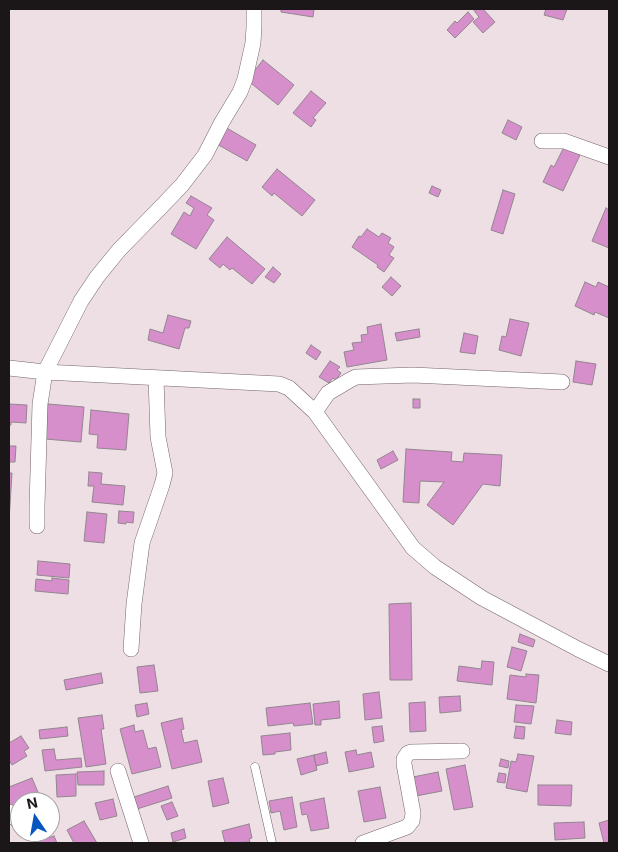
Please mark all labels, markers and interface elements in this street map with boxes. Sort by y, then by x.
north arrow [10,792,60,842]
text: N [25,793,39,812]

